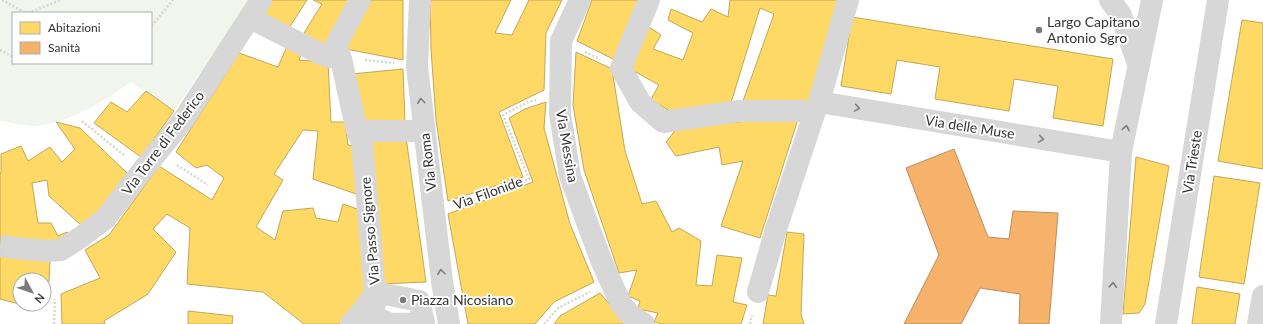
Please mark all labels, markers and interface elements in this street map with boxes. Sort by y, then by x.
legend [12,12,152,64]
place label: Largo Capitano Antonio Sgro [1047,13,1140,46]
text: Abitazioni [48,20,101,35]
marker: Largo Capitano Antonio Sgro [1034,25,1044,35]
text: Sanità [48,40,80,55]
street label: Via Torre di Federico [118,87,207,198]
one-way arrow [416,98,425,104]
one-way arrow [854,103,860,112]
street label: Via Messina [553,108,582,184]
street label: Via delle Muse [924,111,1016,142]
one-way arrow [1121,125,1130,131]
street label: Via Trieste [1178,129,1205,195]
street label: Via Roma [416,132,439,192]
one-way arrow [1038,134,1044,142]
street label: Via Filonide [451,172,525,213]
street label: Via Passo Signore [356,176,383,286]
one-way arrow [437,269,446,275]
north arrow [12,272,52,312]
one-way arrow [1109,282,1118,288]
text: N [32,291,48,306]
place label: Piazza Nicosiano [411,291,514,308]
marker: Piazza Nicosiano [398,295,408,305]

